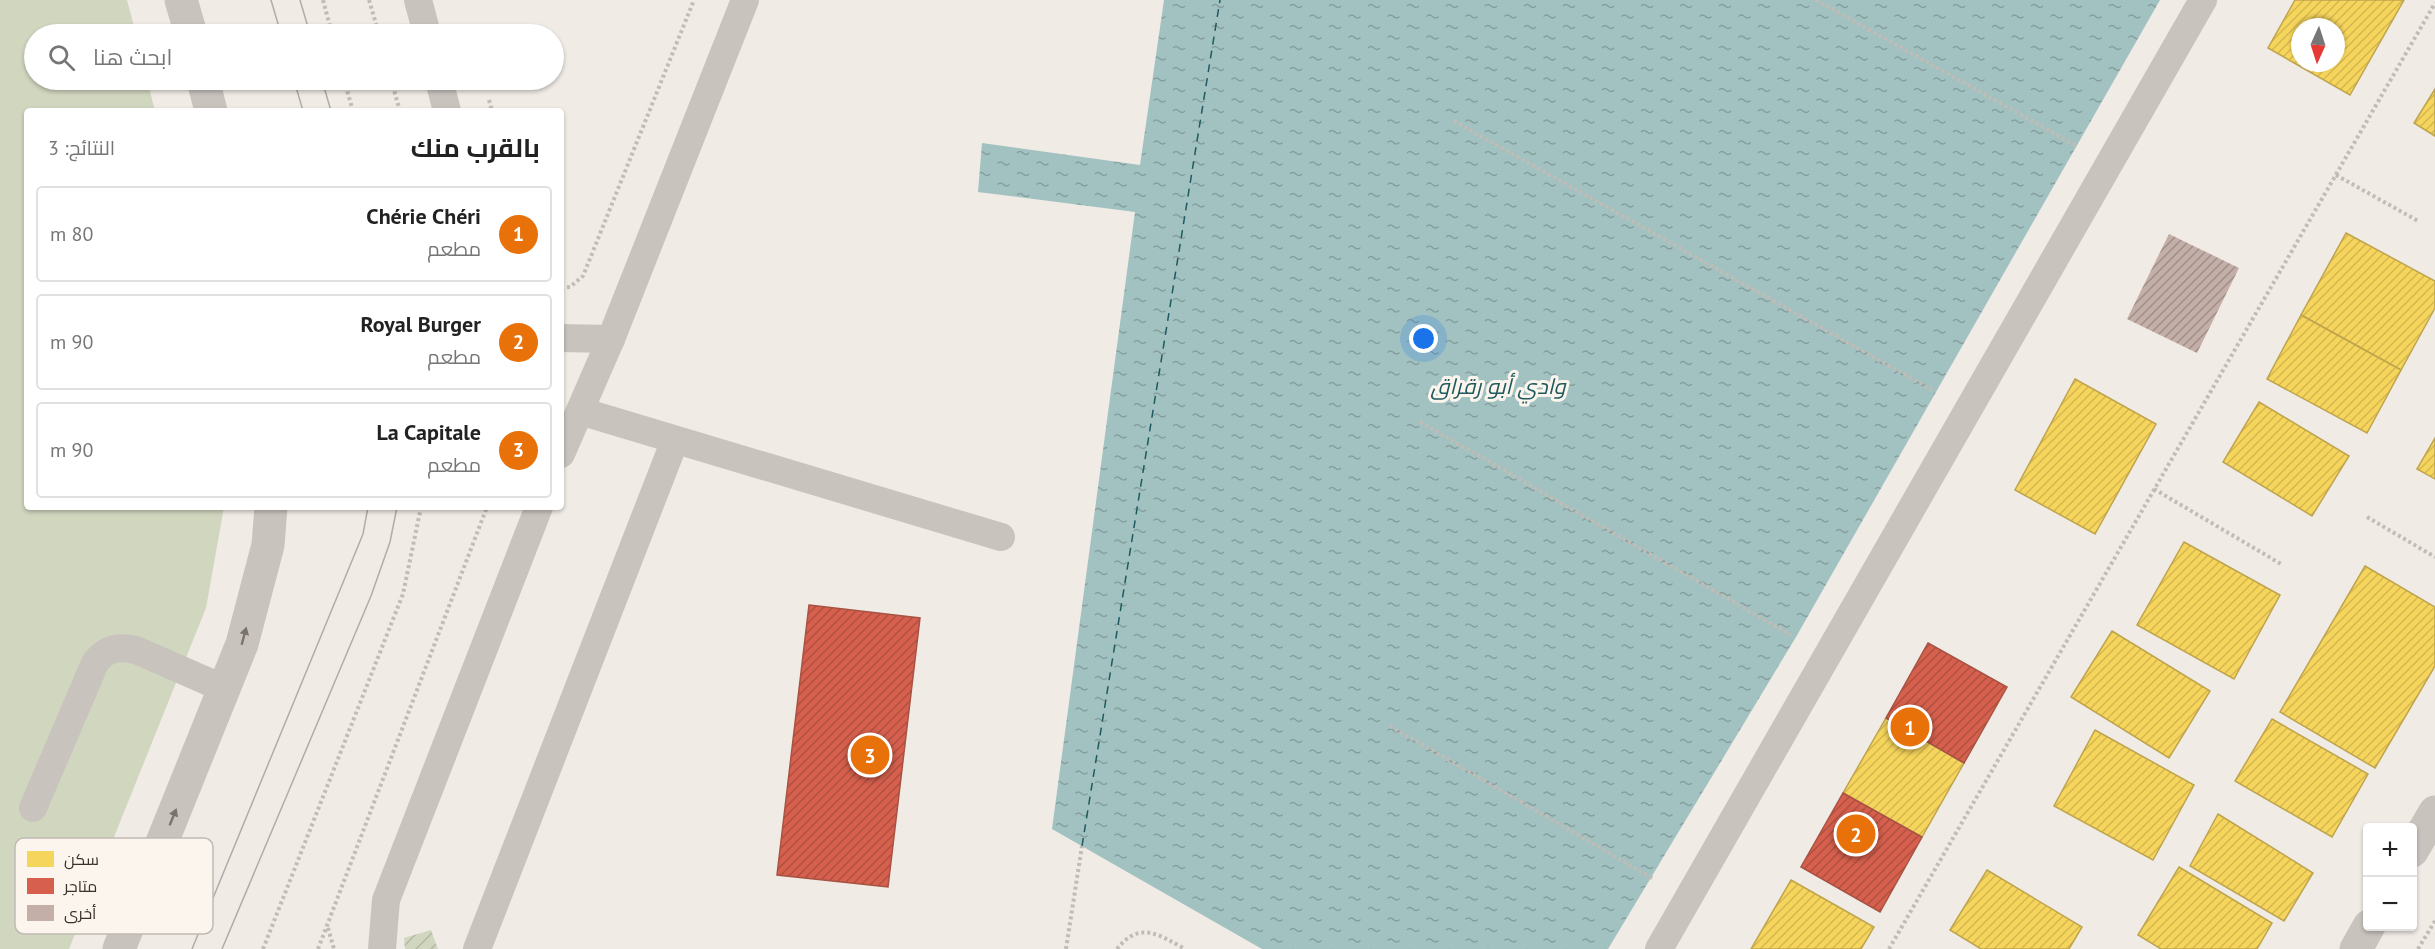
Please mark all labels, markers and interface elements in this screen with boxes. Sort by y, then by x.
north arrow [2291,18,2345,72]
search box [24,24,564,90]
icon: search [45,41,78,74]
text: ابحث هنا [93,43,172,71]
text: بالقرب منك [411,131,540,164]
text: النتائج: 3 [48,135,115,161]
text: Chérie Chéri [366,202,481,230]
text: 80 m [50,221,93,247]
text: 1 [513,221,524,247]
text: مطعم [427,236,481,262]
text: Royal Burger [361,310,481,338]
your location [1409,324,1438,353]
text: 90 m [50,329,93,355]
text: 2 [513,329,524,355]
text: مطعم [427,344,481,370]
water label: وادي أبو رقراق [1430,372,1568,404]
text: La Capitale [376,418,481,446]
text: 90 m [50,437,93,463]
text: 3 [513,437,524,463]
text: مطعم [427,452,481,478]
one-way arrow [240,626,250,645]
pin: 1 [1890,704,1930,750]
pin: 3 [850,732,890,777]
one-way arrow [169,808,178,826]
pin: 2 [1836,812,1876,856]
map controls [2363,823,2417,931]
button: + [2363,823,2417,877]
legend [15,838,213,934]
text: سكن [64,849,99,870]
text: متاجر [63,876,97,896]
button: − [2363,877,2417,931]
text: أخرى [64,903,96,924]

